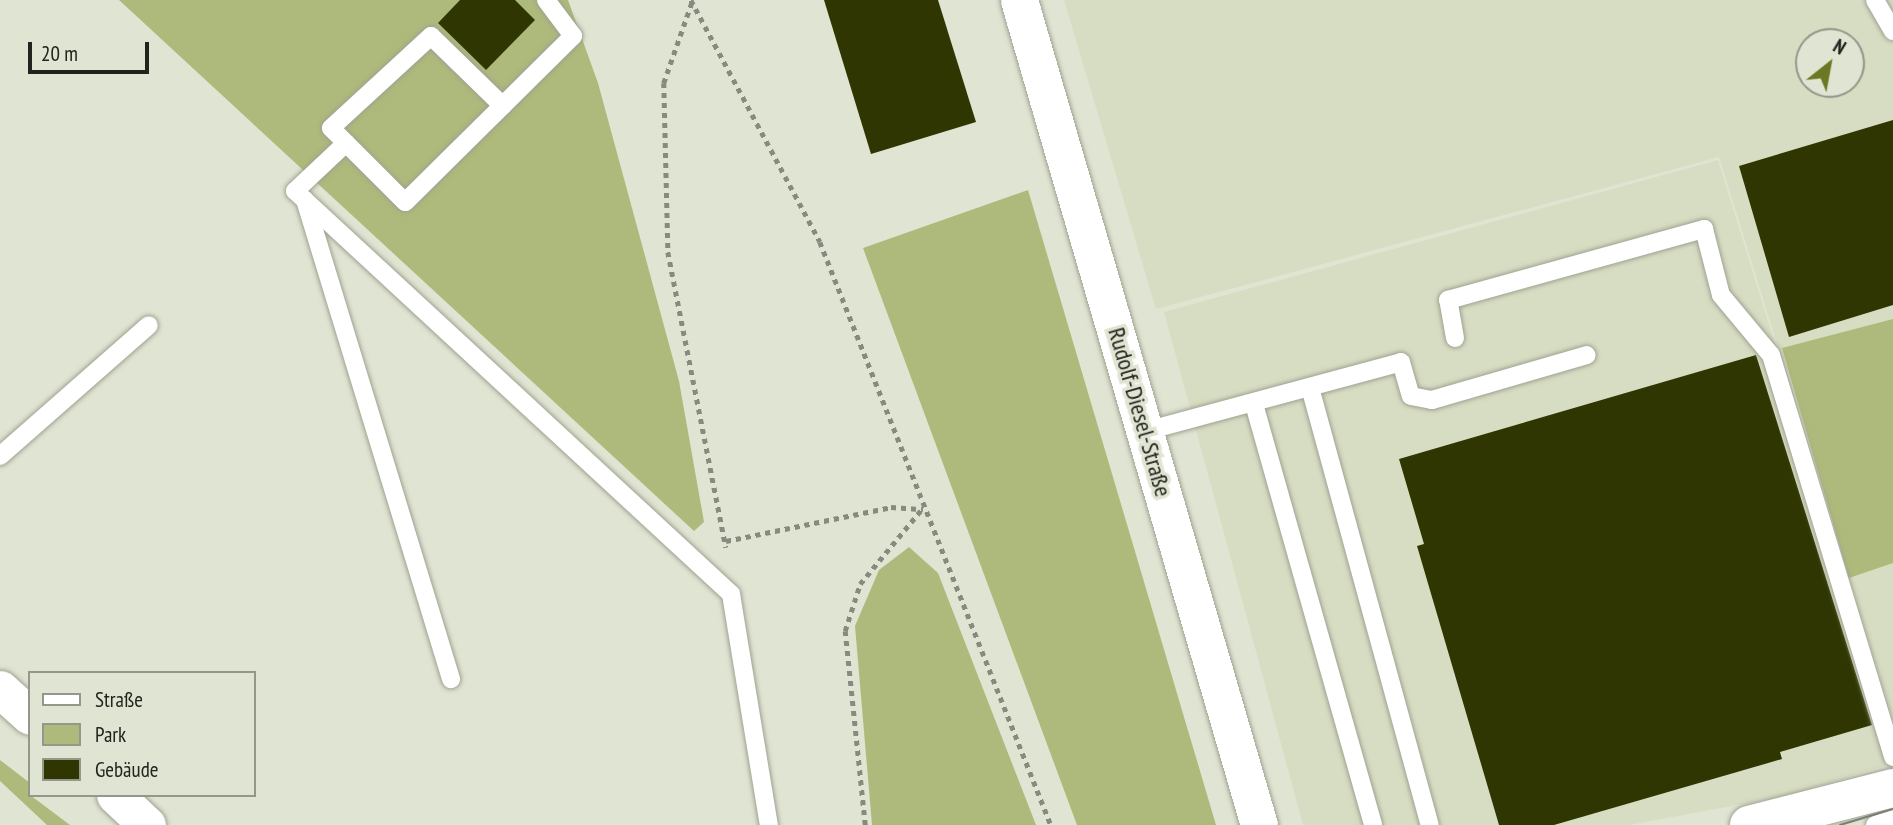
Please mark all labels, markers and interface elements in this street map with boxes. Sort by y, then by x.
scale bar [32,28,152,72]
north arrow [1795,28,1865,98]
text: N [1829,34,1850,60]
text: 20 m [41,40,78,67]
street label: Rudolf-Diesel-Straße [1102,324,1178,500]
legend [28,671,256,797]
text: Straße [95,686,143,713]
text: Park [95,721,126,748]
text: Gebäude [95,756,158,783]

